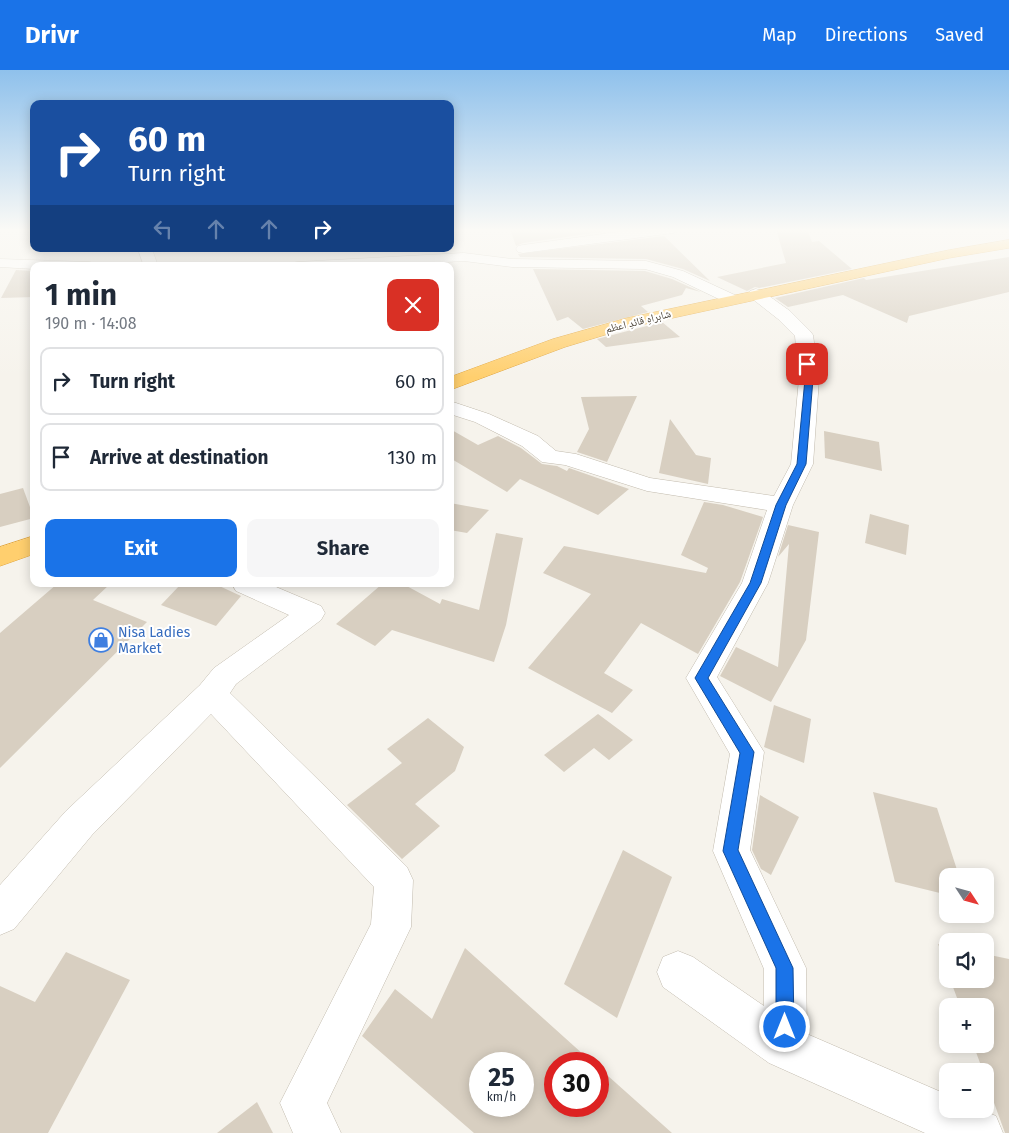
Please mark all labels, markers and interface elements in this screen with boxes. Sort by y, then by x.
text: Drivr [25,21,79,49]
text: Map [762,24,797,46]
text: Directions [825,24,907,46]
text: Saved [935,24,984,46]
text: 60 m [128,118,206,160]
icon: right [45,120,110,185]
text: Turn right [128,160,225,187]
icon: left [149,215,177,243]
icon: ahead [202,215,230,243]
icon: ahead [255,215,283,243]
icon: right [308,215,336,243]
text: 1 min [45,277,117,313]
button: close [387,279,439,331]
street label: شاہراہِ قائدِ اعظم [604,307,672,337]
text: 190 m · 14:08 [45,314,137,333]
pin [786,343,828,385]
icon: arrive [793,350,821,378]
icon: right [47,367,75,395]
text: Turn right [90,370,175,393]
text: 60 m [395,370,437,393]
icon: arrive [47,443,75,471]
text: Arrive at destination [90,446,269,469]
text: 130 m [387,446,437,469]
button: Exit [45,519,237,577]
button: Share [247,519,439,577]
place label: Nisa Ladies Market [118,624,191,657]
shop icon: Nisa Ladies Market [88,627,114,653]
north arrow [939,868,994,922]
map controls [939,868,994,1118]
button: sound [939,933,994,988]
button: + [939,998,994,1053]
position arrow [758,1000,810,1052]
speed limit sign: 30 [544,1052,609,1117]
text: 25 [488,1063,515,1093]
button: − [939,1063,994,1118]
text: km/h [487,1090,516,1104]

